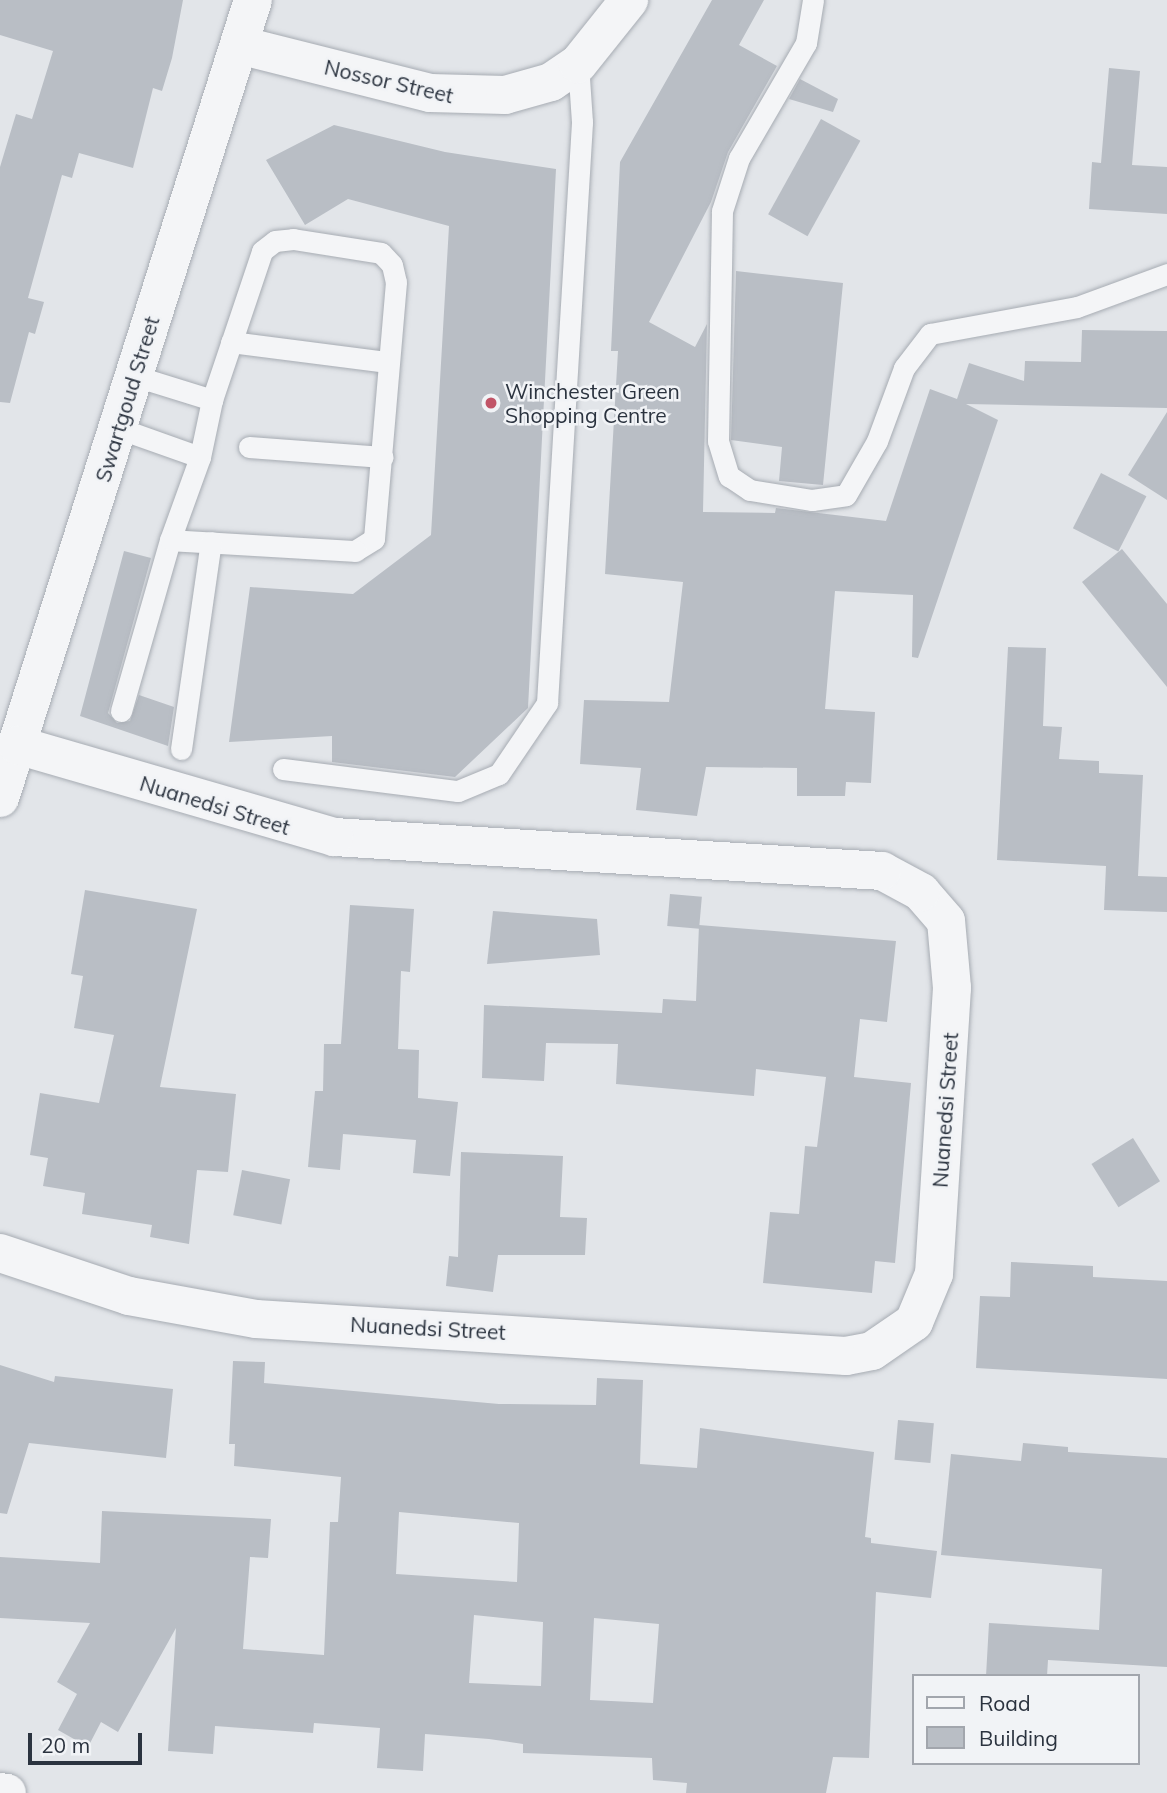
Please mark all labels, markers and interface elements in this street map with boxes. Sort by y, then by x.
street label: Nossor Street [322,54,456,108]
street label: Swartgoud Street [90,313,164,485]
place label: Winchester Green Shopping Centre [505,378,680,428]
marker: Winchester Green Shopping Centre [483,395,499,411]
street label: Nuanedsi Street [137,770,293,840]
street label: Nuanedsi Street [927,1031,963,1189]
street label: Nuanedsi Street [350,1311,506,1345]
legend [912,1674,1139,1765]
text: Road [979,1690,1030,1716]
scale bar [32,1720,145,1764]
text: Building [979,1725,1058,1751]
text: 20 m [41,1732,90,1758]

